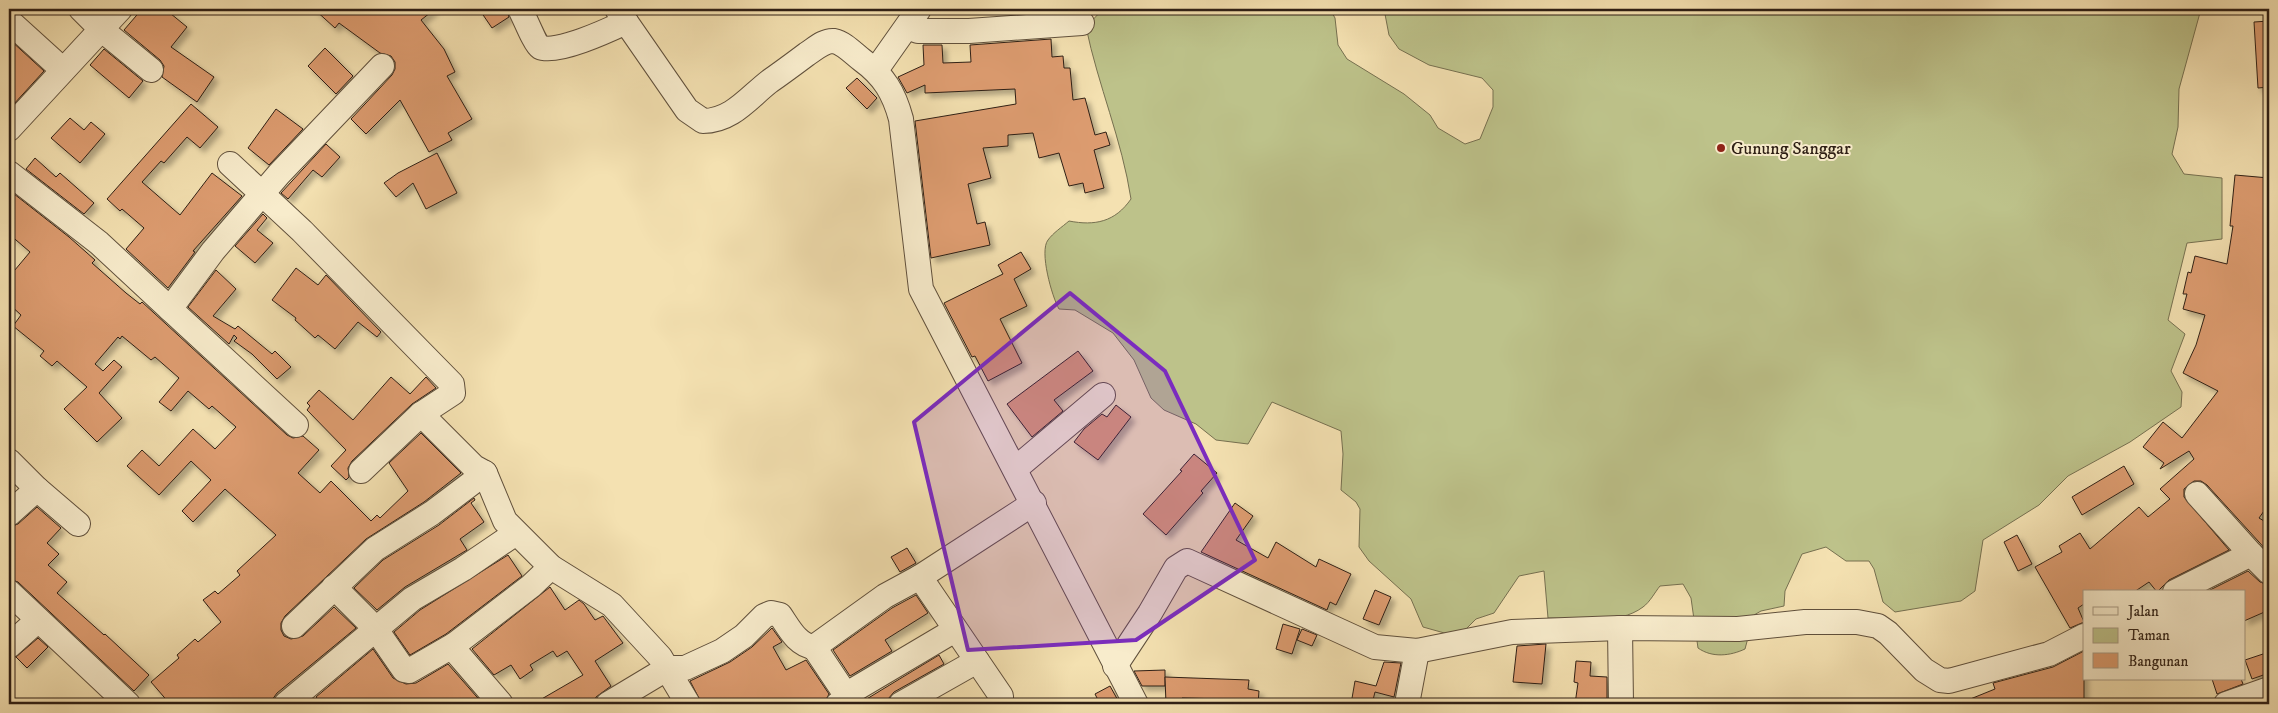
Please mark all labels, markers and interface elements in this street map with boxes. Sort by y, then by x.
place label: Gunung Sanggar [1731,138,1851,160]
marker: Gunung Sanggar [1715,142,1727,154]
legend [2083,590,2246,680]
text: Jalan [2126,602,2159,621]
text: Taman [2128,626,2170,645]
text: Bangunan [2128,652,2188,671]

